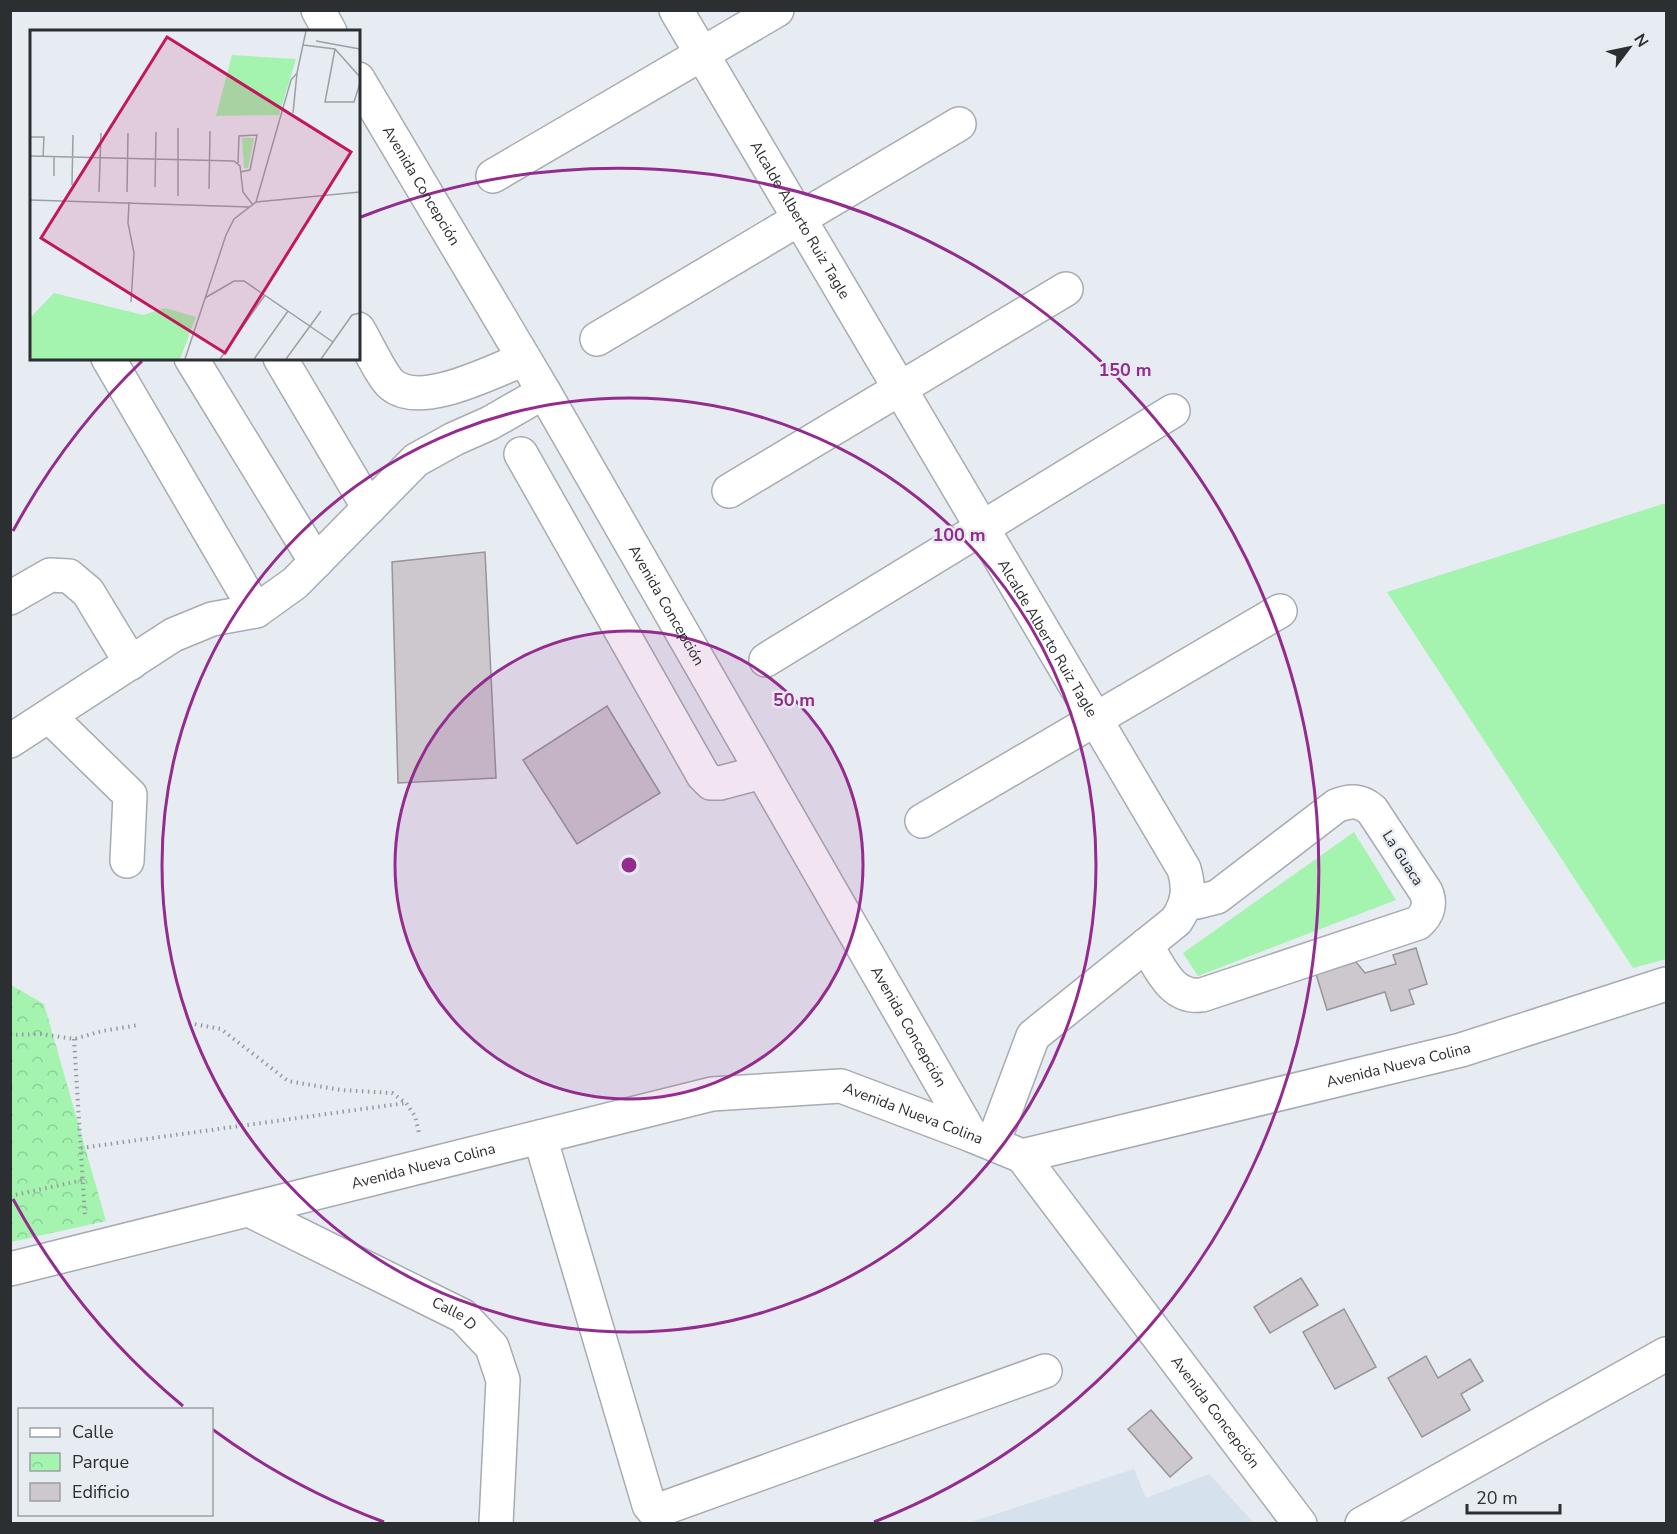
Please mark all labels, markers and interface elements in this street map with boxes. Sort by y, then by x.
north arrow [1599,18,1659,78]
inset map [30,30,360,360]
text: N [1628,30,1653,51]
street label: Avenida Concepción [378,122,465,249]
street label: Alcalde Alberto Ruiz Tagle [746,137,855,303]
text: 150 m [1098,358,1152,382]
text: 100 m [932,523,986,547]
street label: Avenida Concepción [624,541,709,669]
street label: Alcalde Alberto Ruiz Tagle [993,556,1102,721]
text: 50 m [773,688,815,712]
street label: La Guaca [1378,827,1428,889]
centre of rings [619,855,639,875]
street label: Avenida Concepción [866,963,951,1091]
street label: Avenida Nueva Colina [1324,1038,1473,1092]
street label: Avenida Nueva Colina [841,1078,986,1149]
street label: Avenida Nueva Colina [349,1138,498,1194]
street label: Calle D [428,1292,481,1335]
street label: Avenida Concepción [1167,1352,1264,1472]
legend [18,1408,213,1516]
text: Calle [72,1420,114,1444]
text: Parque [72,1450,129,1474]
scale bar [1467,1477,1560,1515]
text: Edificio [72,1480,130,1504]
text: 20 m [1476,1486,1518,1510]

